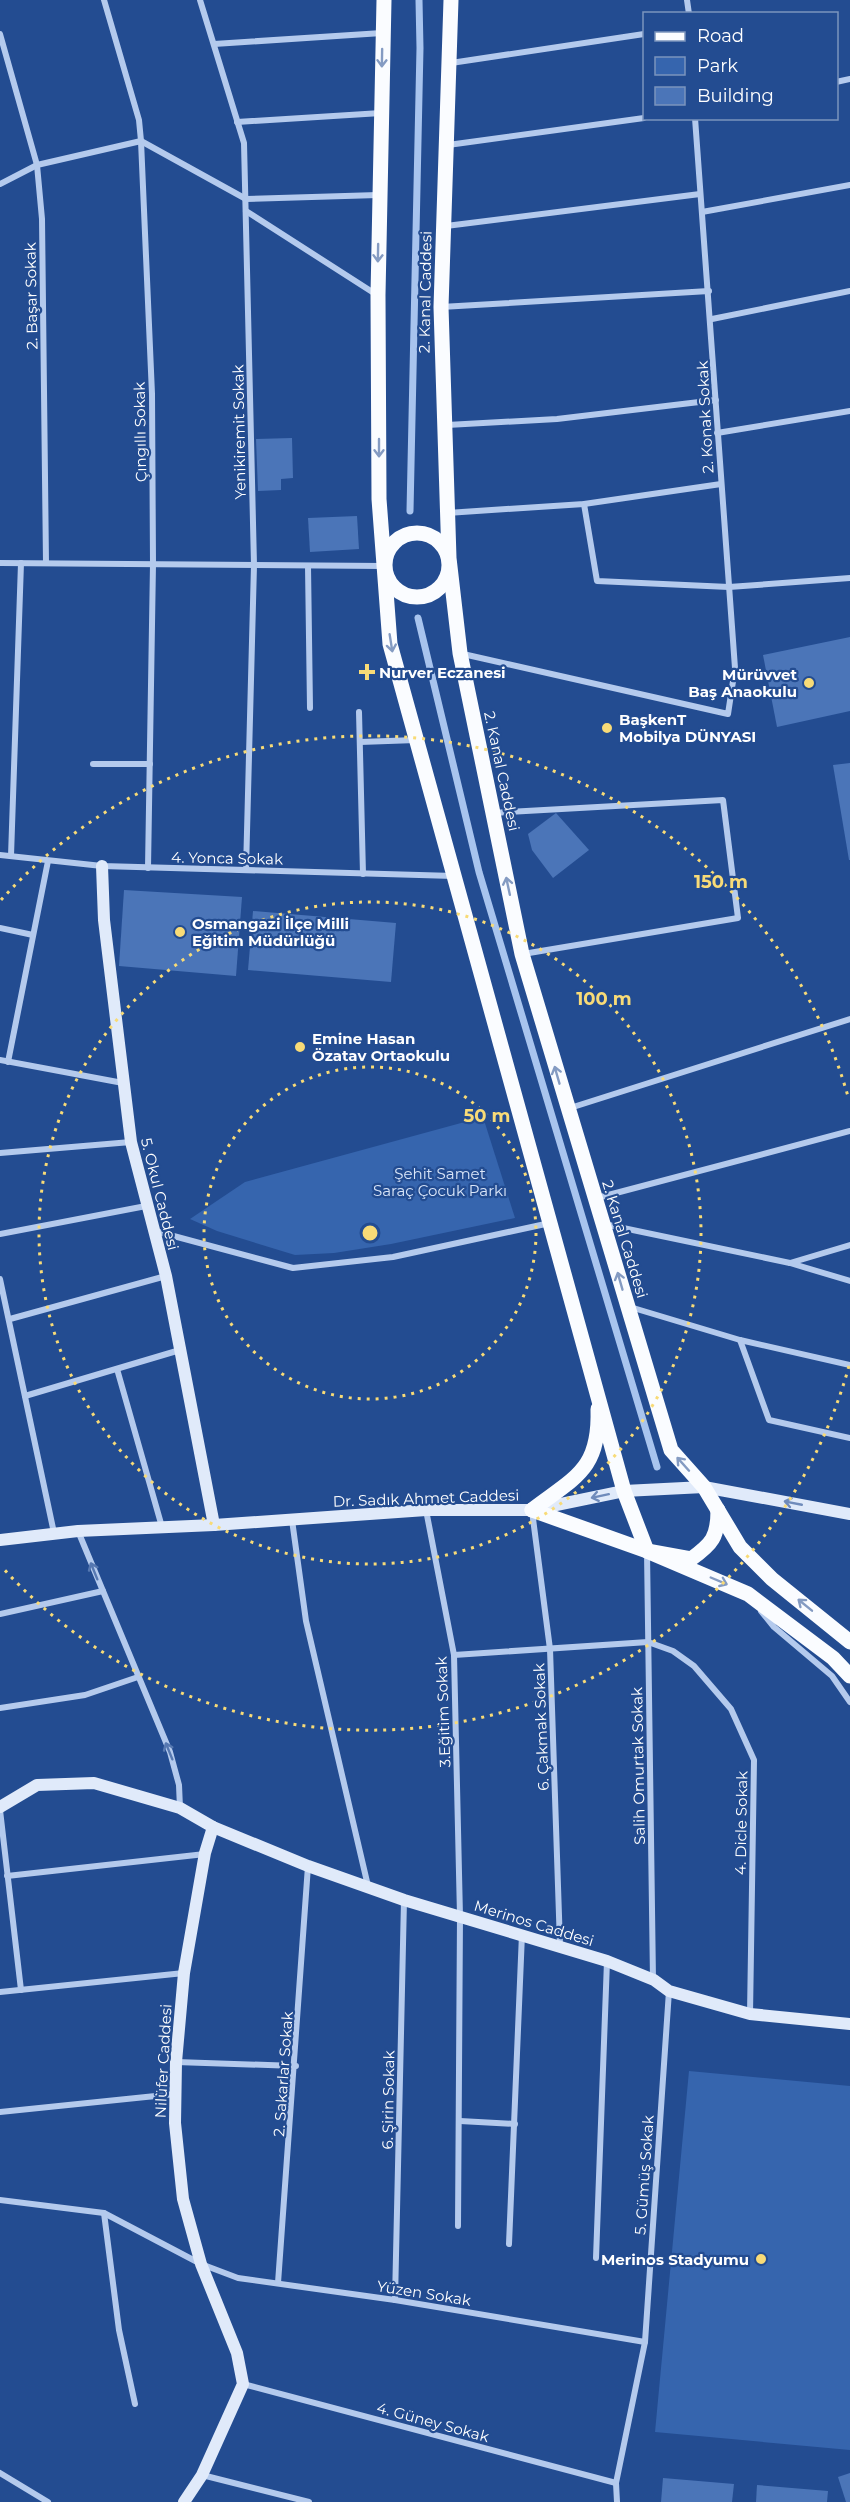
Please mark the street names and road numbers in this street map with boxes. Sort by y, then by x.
street label: 2. Kanal Caddesi [414,231,436,353]
street label: 2. Başar Sokak [21,242,41,350]
street label: 2. Konak Sokak [693,360,717,474]
street label: Yenikiremit Sokak [228,364,250,500]
street label: Çıngıllı Sokak [130,382,150,482]
street label: 2. Kanal Caddesi [480,709,524,833]
street label: 4. Yonca Sokak [171,848,283,868]
street label: 5. Okul Caddesi [137,1136,183,1252]
street label: 2. Kanal Caddesi [598,1178,652,1300]
street label: Dr. Sadık Ahmet Caddesi [332,1485,520,1511]
street label: 3.Eğitim Sokak [432,1656,454,1768]
street label: 6. Çakmak Sokak [529,1663,553,1791]
street label: Salih Omurtak Sokak [627,1687,649,1845]
street label: 4. Dicle Sokak [731,1771,751,1875]
street label: Merinos Caddesi [472,1896,596,1950]
street label: Nilüfer Caddesi [151,2003,175,2119]
street label: 2. Sakarlar Sokak [269,2011,297,2137]
street label: 6. Şirin Sokak [378,2050,398,2150]
street label: 5. Gümüş Sokak [630,2115,658,2235]
street label: Yüzen Sokak [376,2276,472,2310]
street label: 4. Güney Sokak [375,2398,491,2446]

